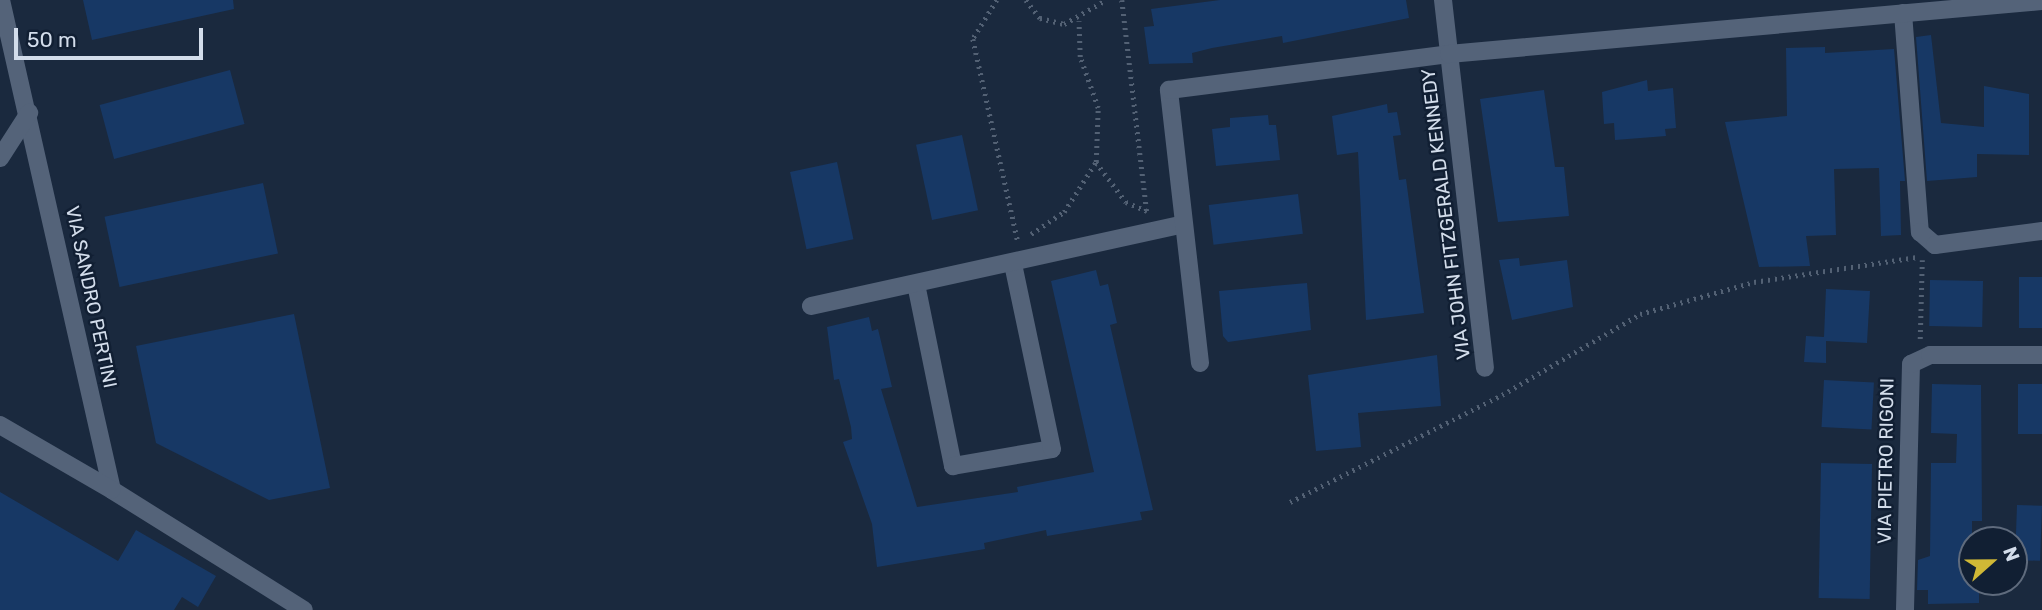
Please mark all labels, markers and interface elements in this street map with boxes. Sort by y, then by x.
scale bar [18,14,206,58]
text: 50 m [27,27,77,52]
street label: VIA JOHN FITZGERALD KENNEDY [1417,67,1475,361]
street label: VIA SANDRO PERTINI [60,204,122,390]
street label: VIA PIETRO RIGONI [1873,377,1899,545]
north arrow [1958,526,2028,596]
text: N [1998,544,2024,565]

